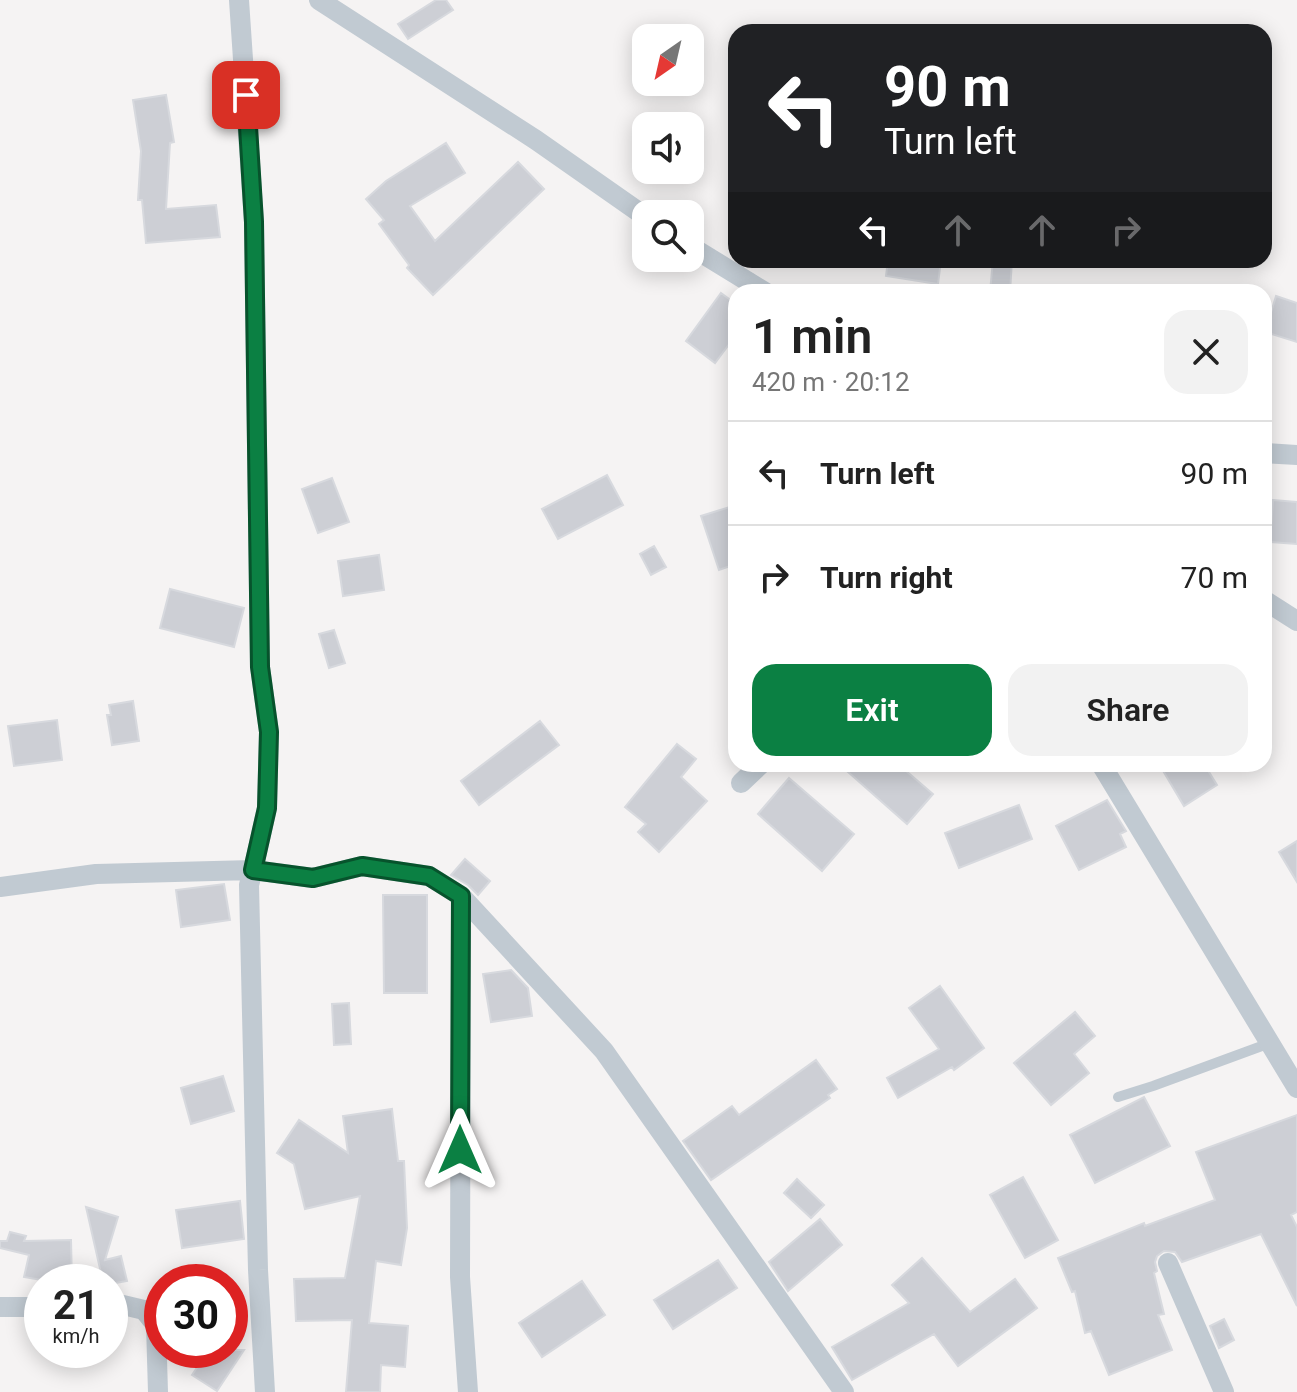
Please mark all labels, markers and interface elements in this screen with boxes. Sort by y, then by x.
north arrow [632,24,704,96]
map controls [632,24,704,272]
text: 90 m [884,54,1011,120]
icon: left [752,56,856,160]
pin [212,61,280,129]
icon: arrive [224,73,268,117]
button: sound [632,112,704,184]
text: Turn left [884,121,1017,163]
button: search [632,200,704,272]
icon: left [852,208,896,252]
icon: ahead [936,208,980,252]
icon: ahead [1020,208,1064,252]
icon: right [1104,208,1148,252]
text: 1 min [752,308,872,365]
button: close [1164,310,1248,394]
text: 420 m · 20:12 [752,367,910,397]
icon: left [752,451,796,495]
text: Turn left [820,456,935,491]
text: 90 m [1181,456,1248,491]
icon: right [752,555,796,599]
text: Turn right [820,560,953,595]
text: 70 m [1181,560,1248,595]
button: Exit [752,664,992,756]
button: Share [1008,664,1248,756]
position arrow [418,1108,502,1192]
speed limit sign: 30 [144,1264,248,1368]
text: 21 [53,1282,99,1329]
text: km/h [53,1324,99,1348]

